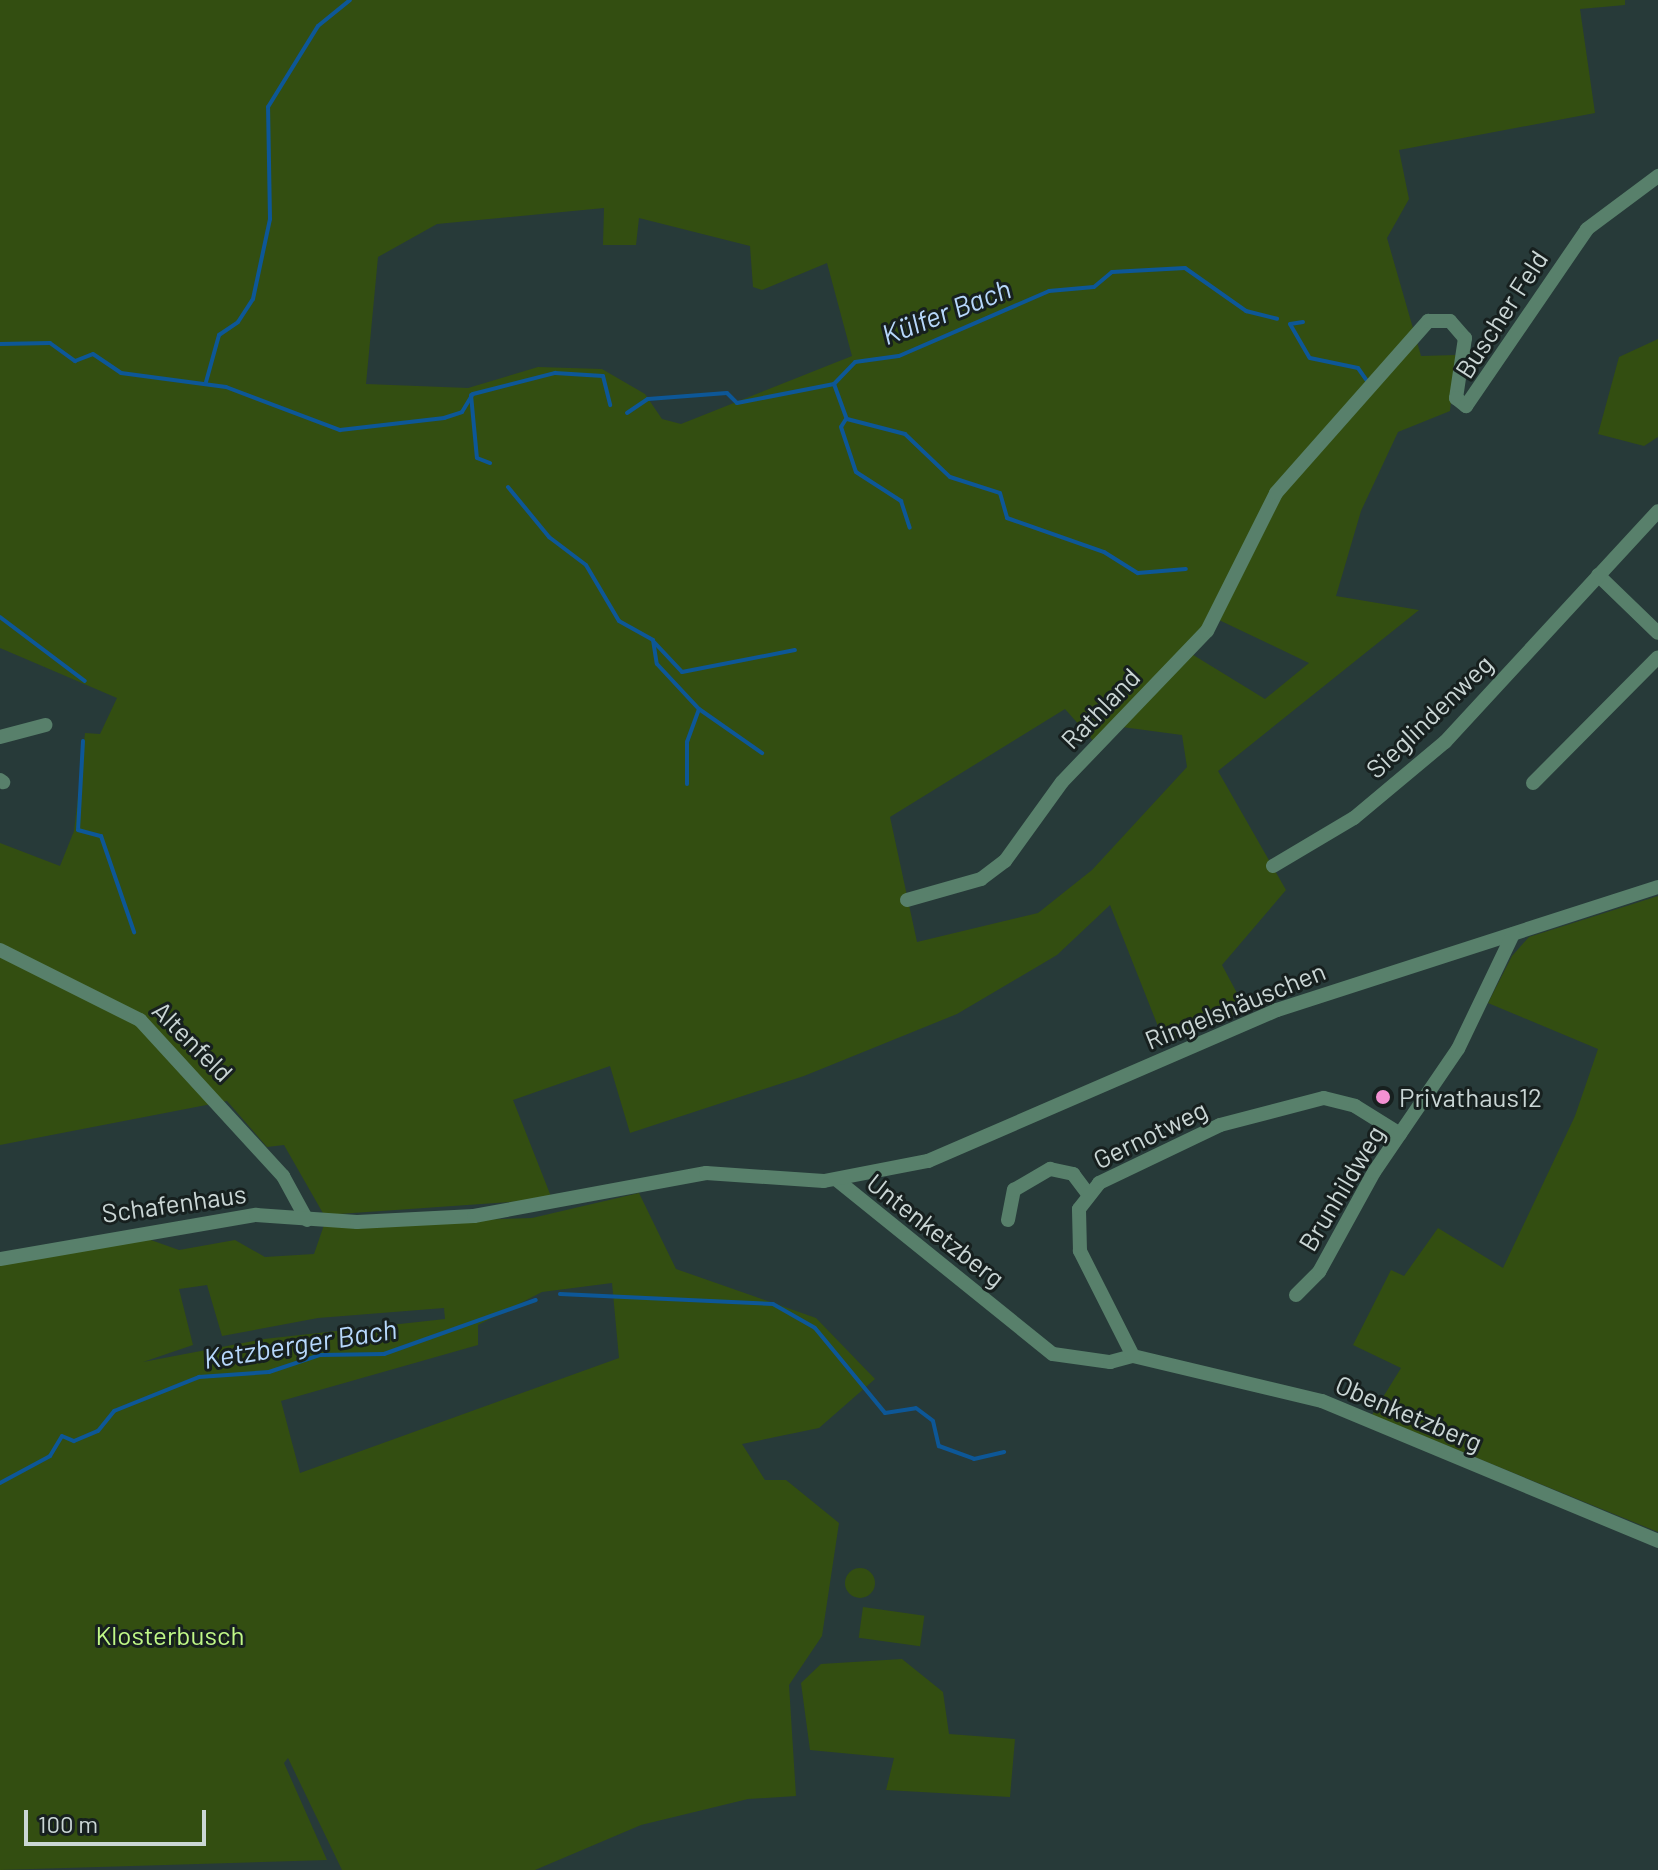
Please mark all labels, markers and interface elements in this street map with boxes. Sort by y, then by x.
street label: Buscher Feld [1448,244,1554,384]
water label: Külfer Bach [877,271,1015,351]
street label: Sieglindenweg [1359,648,1499,784]
street label: Rathland [1054,661,1146,755]
street label: Ringelshäuschen [1140,955,1330,1055]
street label: Altenfeld [146,994,240,1088]
place label: Privathaus12 [1399,1081,1542,1113]
marker: Privathaus12 [1374,1088,1392,1106]
street label: Gernotweg [1088,1093,1212,1175]
street label: Brunhildweg [1291,1120,1391,1256]
street label: Untenketzberg [861,1167,1011,1293]
street label: Schafenhaus [100,1177,248,1229]
water label: Ketzberger Bach [201,1311,399,1375]
street label: Obenketzberg [1331,1368,1487,1458]
park label: Klosterbusch [95,1619,245,1651]
scale bar [28,1794,210,1844]
text: 100 m [38,1809,98,1838]

